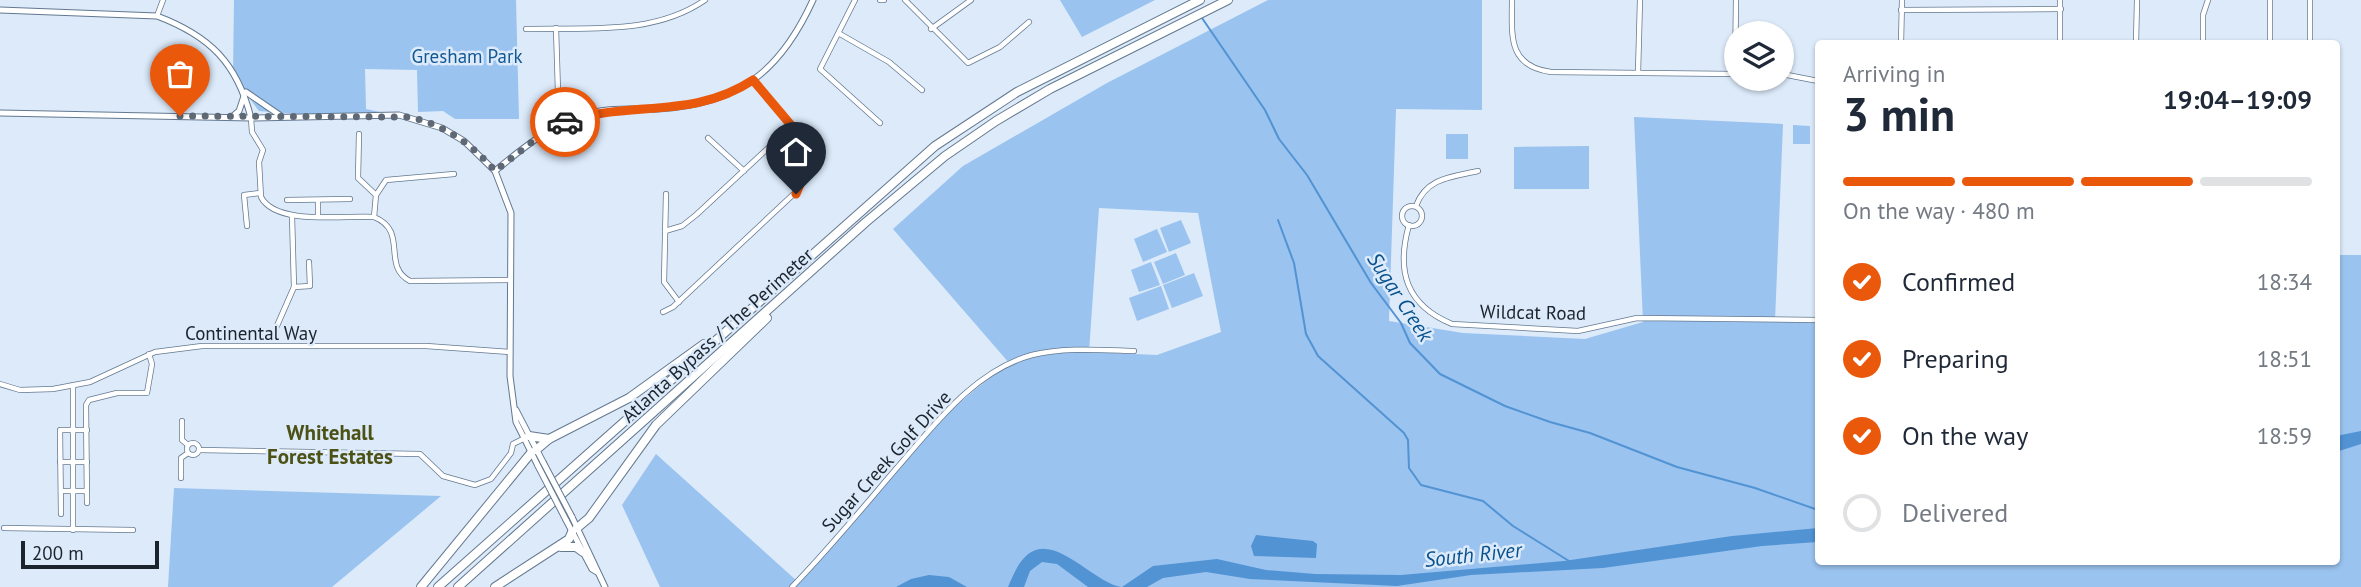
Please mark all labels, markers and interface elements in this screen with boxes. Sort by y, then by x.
map controls [1724,21,1794,91]
button: layers [1724,21,1794,91]
pin [150,44,210,116]
park label: Gresham Park [412,44,523,68]
icon: bag [161,55,199,93]
text: Arriving in [1843,59,1945,88]
text: 19:04–19:09 [2163,83,2312,116]
text: 3 min [1843,84,1955,144]
courier [530,87,600,157]
icon: car [546,103,584,141]
pin [766,122,826,194]
icon: home [777,133,815,171]
text: On the way · 480 m [1843,196,2035,225]
street label: Atlanta Bypass / The Perimeter [616,242,818,427]
water label: Sugar Creek [1362,247,1440,348]
icon: check [1843,263,1881,301]
text: Confirmed [1902,265,2015,298]
text: 18:34 [2257,267,2312,296]
street label: Wildcat Road [1480,299,1586,325]
street label: Continental Way [185,321,317,345]
icon: check [1843,340,1881,378]
text: Preparing [1902,342,2009,375]
text: 18:51 [2257,344,2312,373]
street label: Sugar Creek Golf Drive [816,385,956,537]
icon: check [1843,417,1881,455]
district label: Whitehall Forest Estates [267,419,393,470]
text: On the way [1902,419,2028,452]
text: 18:59 [2257,421,2312,450]
text: Delivered [1902,496,2008,529]
water label: South River [1423,536,1525,573]
scale bar [21,538,159,570]
text: 200 m [32,541,84,565]

